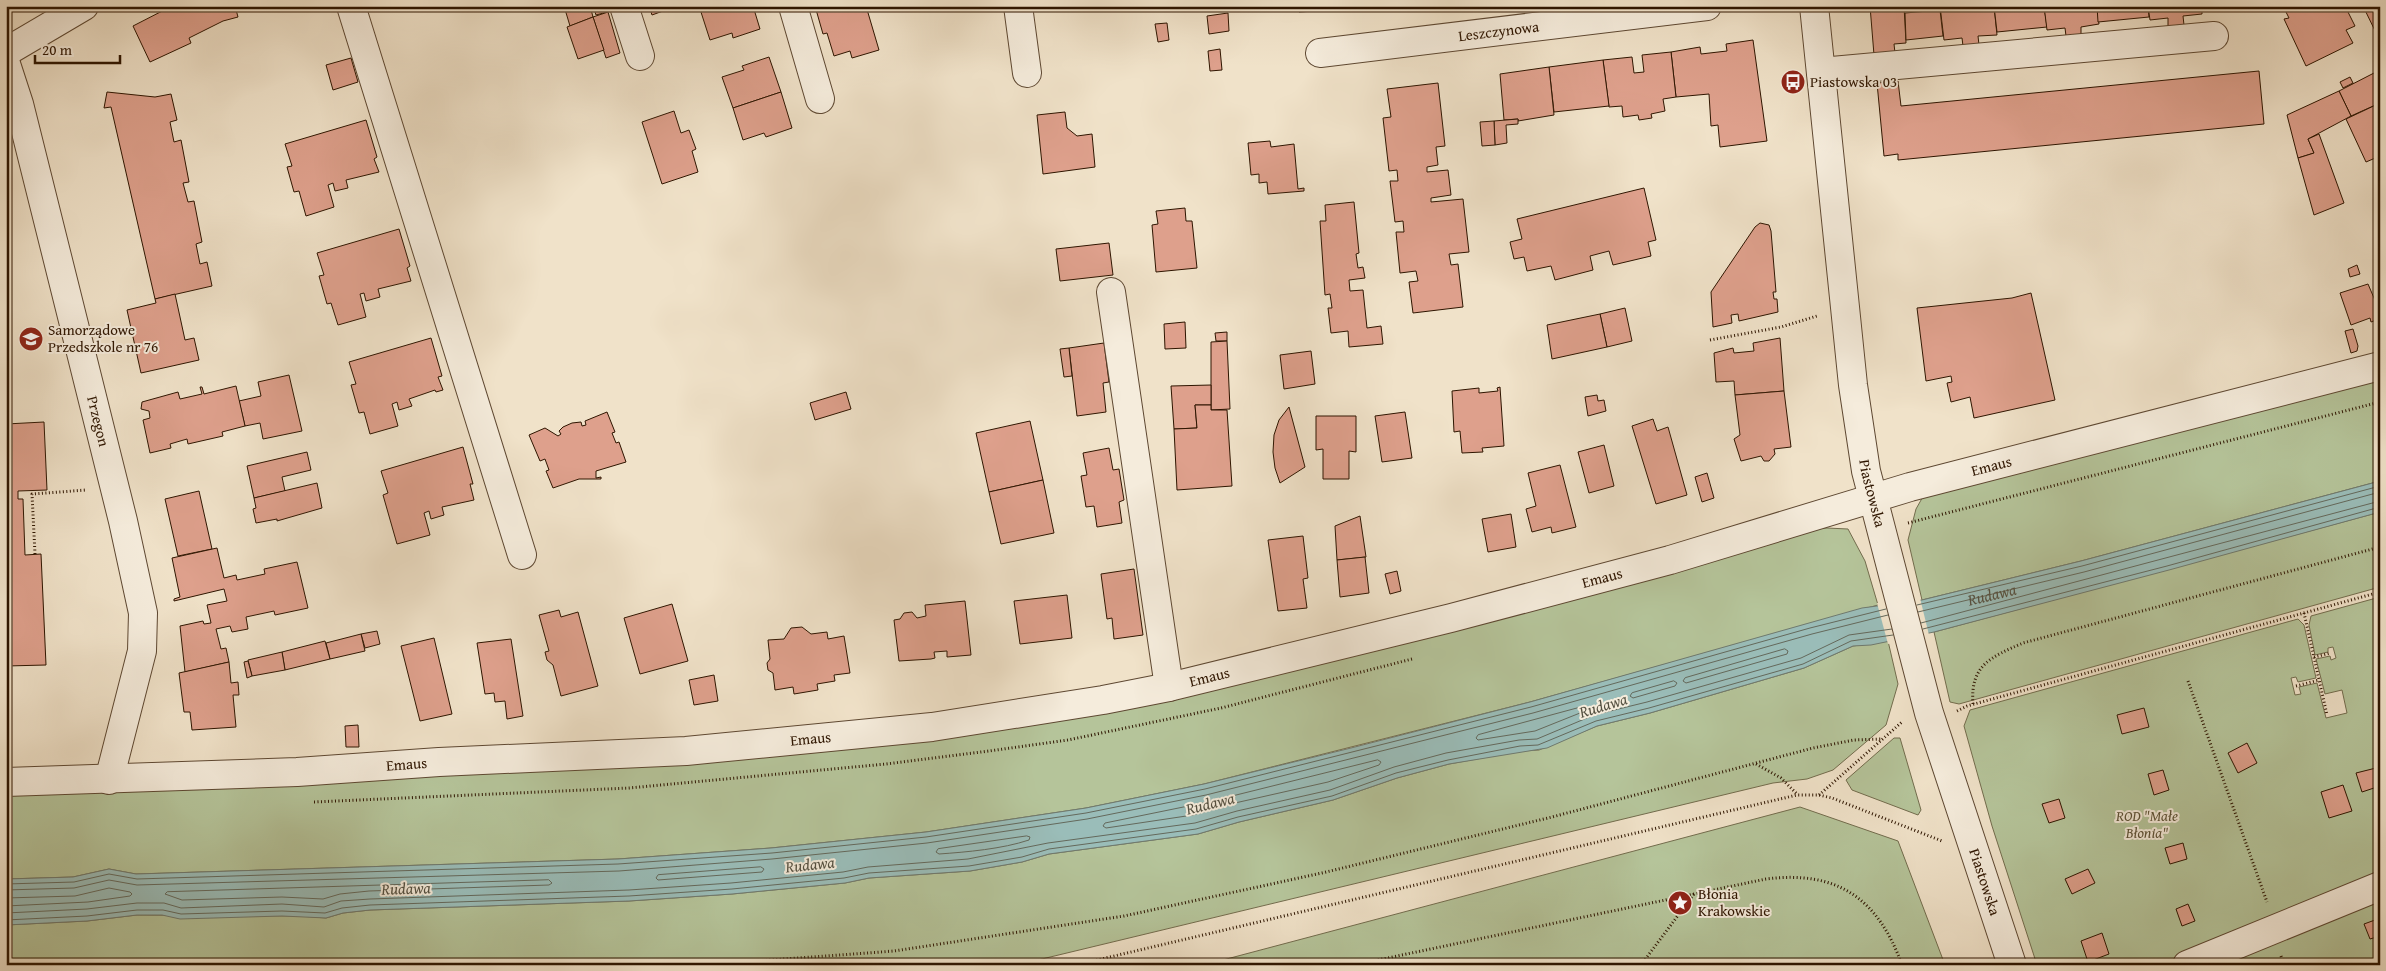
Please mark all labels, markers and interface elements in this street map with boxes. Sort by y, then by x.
street label: Leszczynowa [1457,15,1540,46]
scale bar [35,32,120,64]
text: 20 m [42,39,73,60]
bus stop icon: Piastowska 03 [1780,69,1806,95]
place label: Piastowska 03 [1810,71,1897,92]
place label: Samorządowe Przedszkole nr 76 [48,319,158,357]
school or university icon: Samorządowe Przedszkole nr 76 [18,326,44,352]
street label: Przegon [82,394,115,449]
street label: Emaus [1969,450,2014,481]
street label: Piastowska [1854,458,1891,529]
street label: Emaus [1579,562,1625,593]
water label: Rudawa [1964,577,2019,612]
street label: Emaus [1187,662,1232,692]
water label: Rudawa [1575,686,1631,724]
street label: Emaus [789,726,832,751]
street label: Emaus [385,752,428,776]
water label: Rudawa [1182,785,1237,821]
park label: ROD "Małe Błonia" [2115,805,2178,843]
street label: Piastowska [1964,846,2006,918]
water label: Rudawa [783,849,836,879]
water label: Rudawa [380,875,432,901]
place label: Błonia Krakowskie [1698,883,1770,921]
place icon: Błonia Krakowskie [1667,890,1693,916]

